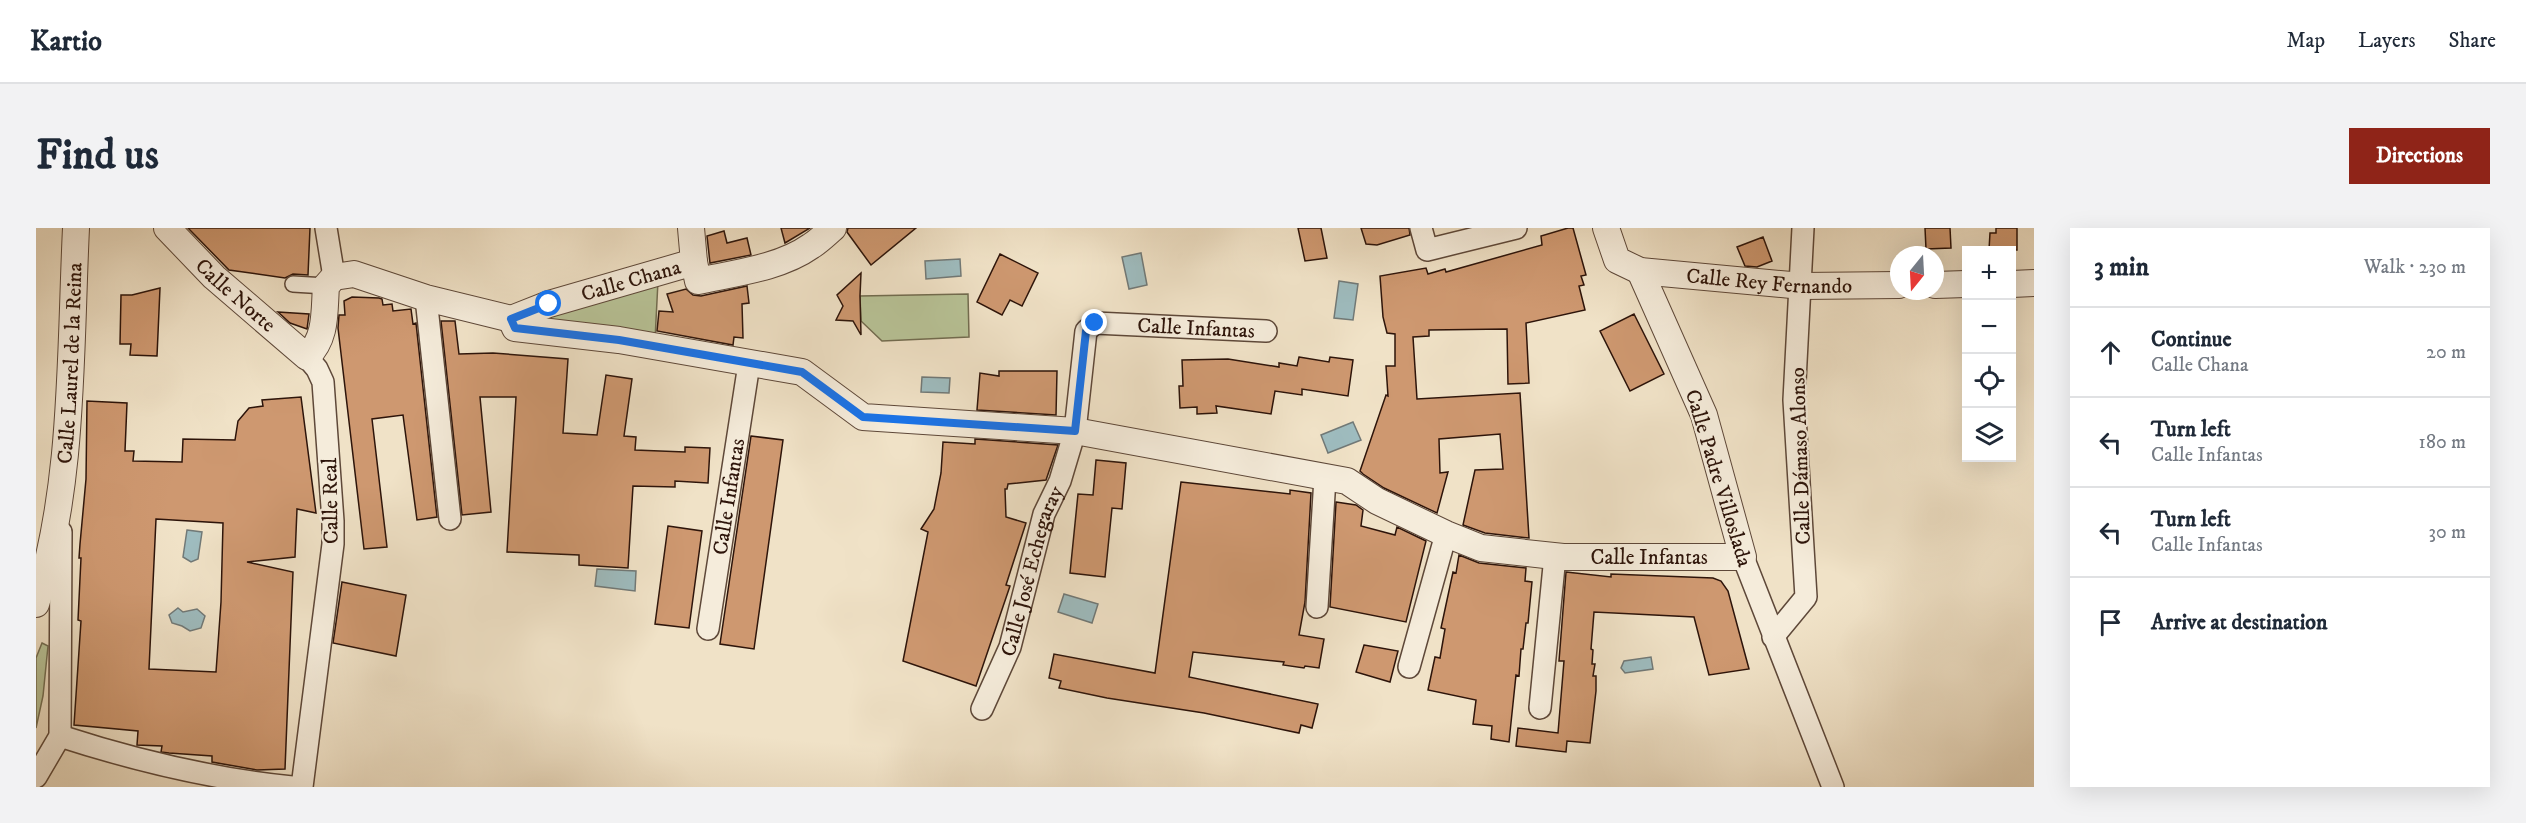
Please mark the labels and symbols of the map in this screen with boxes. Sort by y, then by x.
north arrow [1890,246,1944,300]
street label: Calle Norte [189,253,281,338]
street label: Calle Chana [578,255,684,308]
street label: Calle Laurel de la Reina [52,262,89,465]
street label: Calle Rey Fernando [1685,263,1852,300]
route start [535,290,561,316]
route end [1081,309,1107,335]
street label: Calle Infantas [1137,313,1255,344]
street label: Calle Dámaso Alonso [1785,367,1817,545]
street label: Calle Padre Villoslada [1679,386,1757,570]
street label: Calle Infantas [708,437,751,557]
street label: Calle Real [317,457,345,544]
street label: Calle José Echegaray [995,481,1070,661]
street label: Calle Infantas [1590,545,1708,571]

